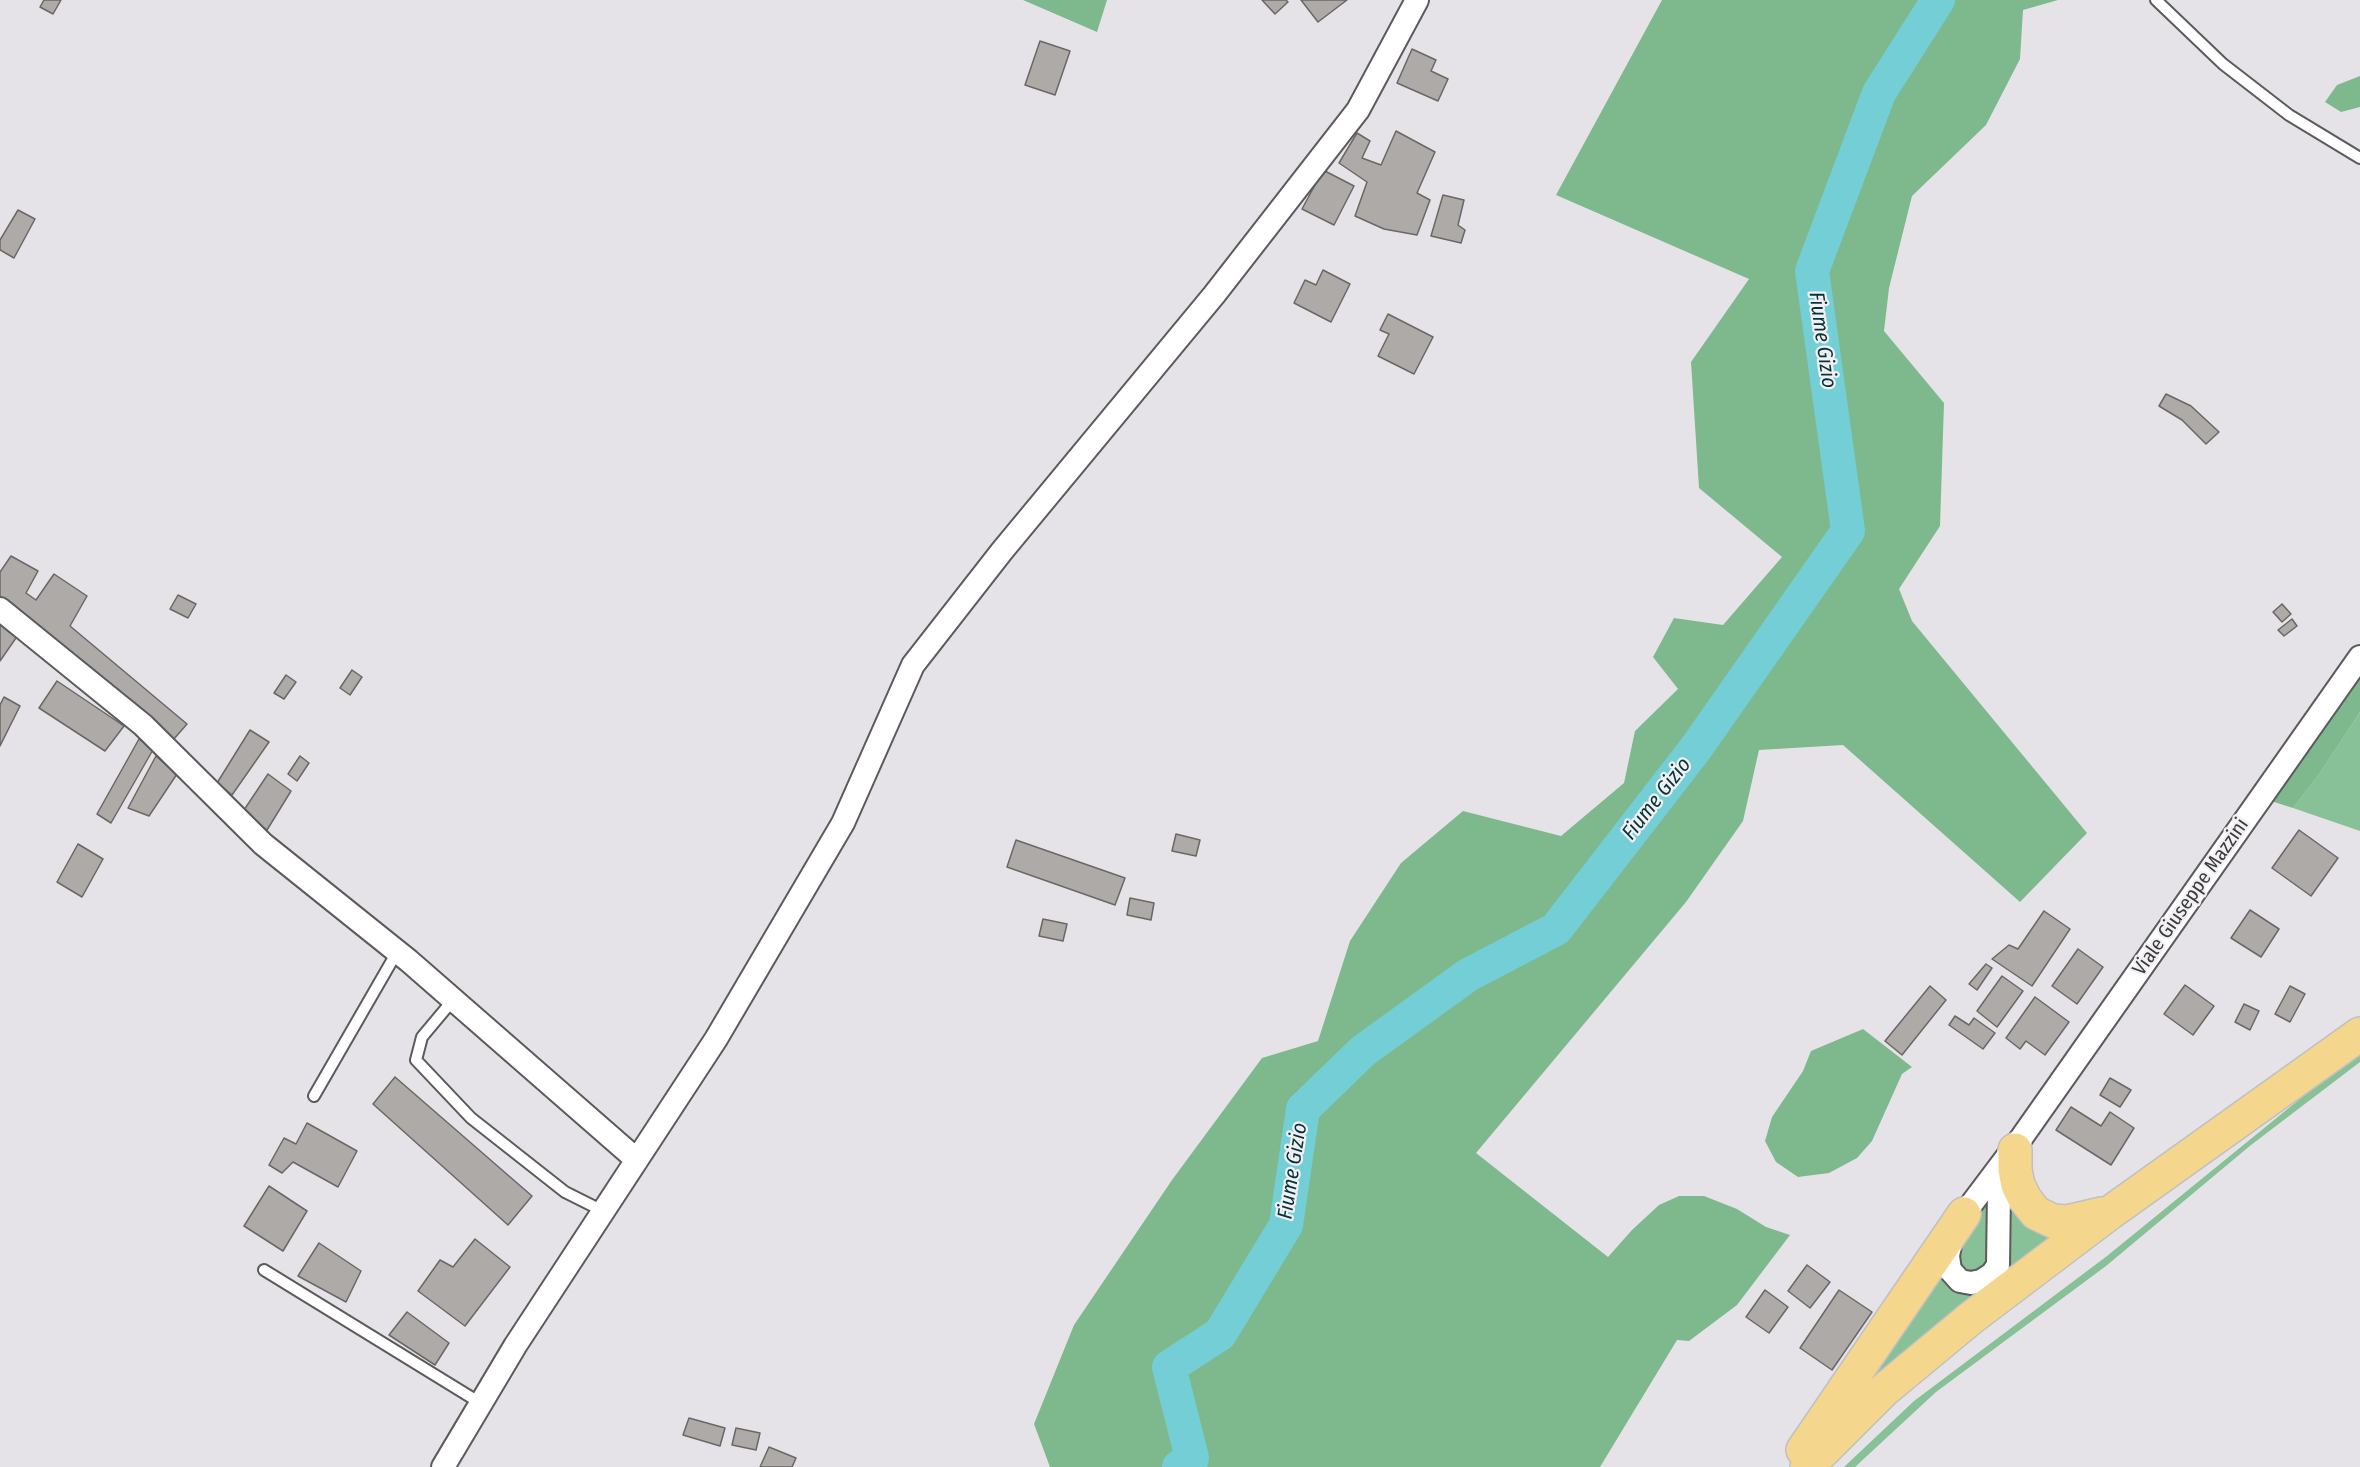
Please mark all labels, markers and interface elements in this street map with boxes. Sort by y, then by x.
water label: Fiume Gizio [1803,290,1841,390]
water label: Fiume Gizio [1617,753,1697,845]
street label: Viale Giuseppe Mazzini [2128,814,2254,980]
water label: Fiume Gizio [1273,1121,1313,1221]

